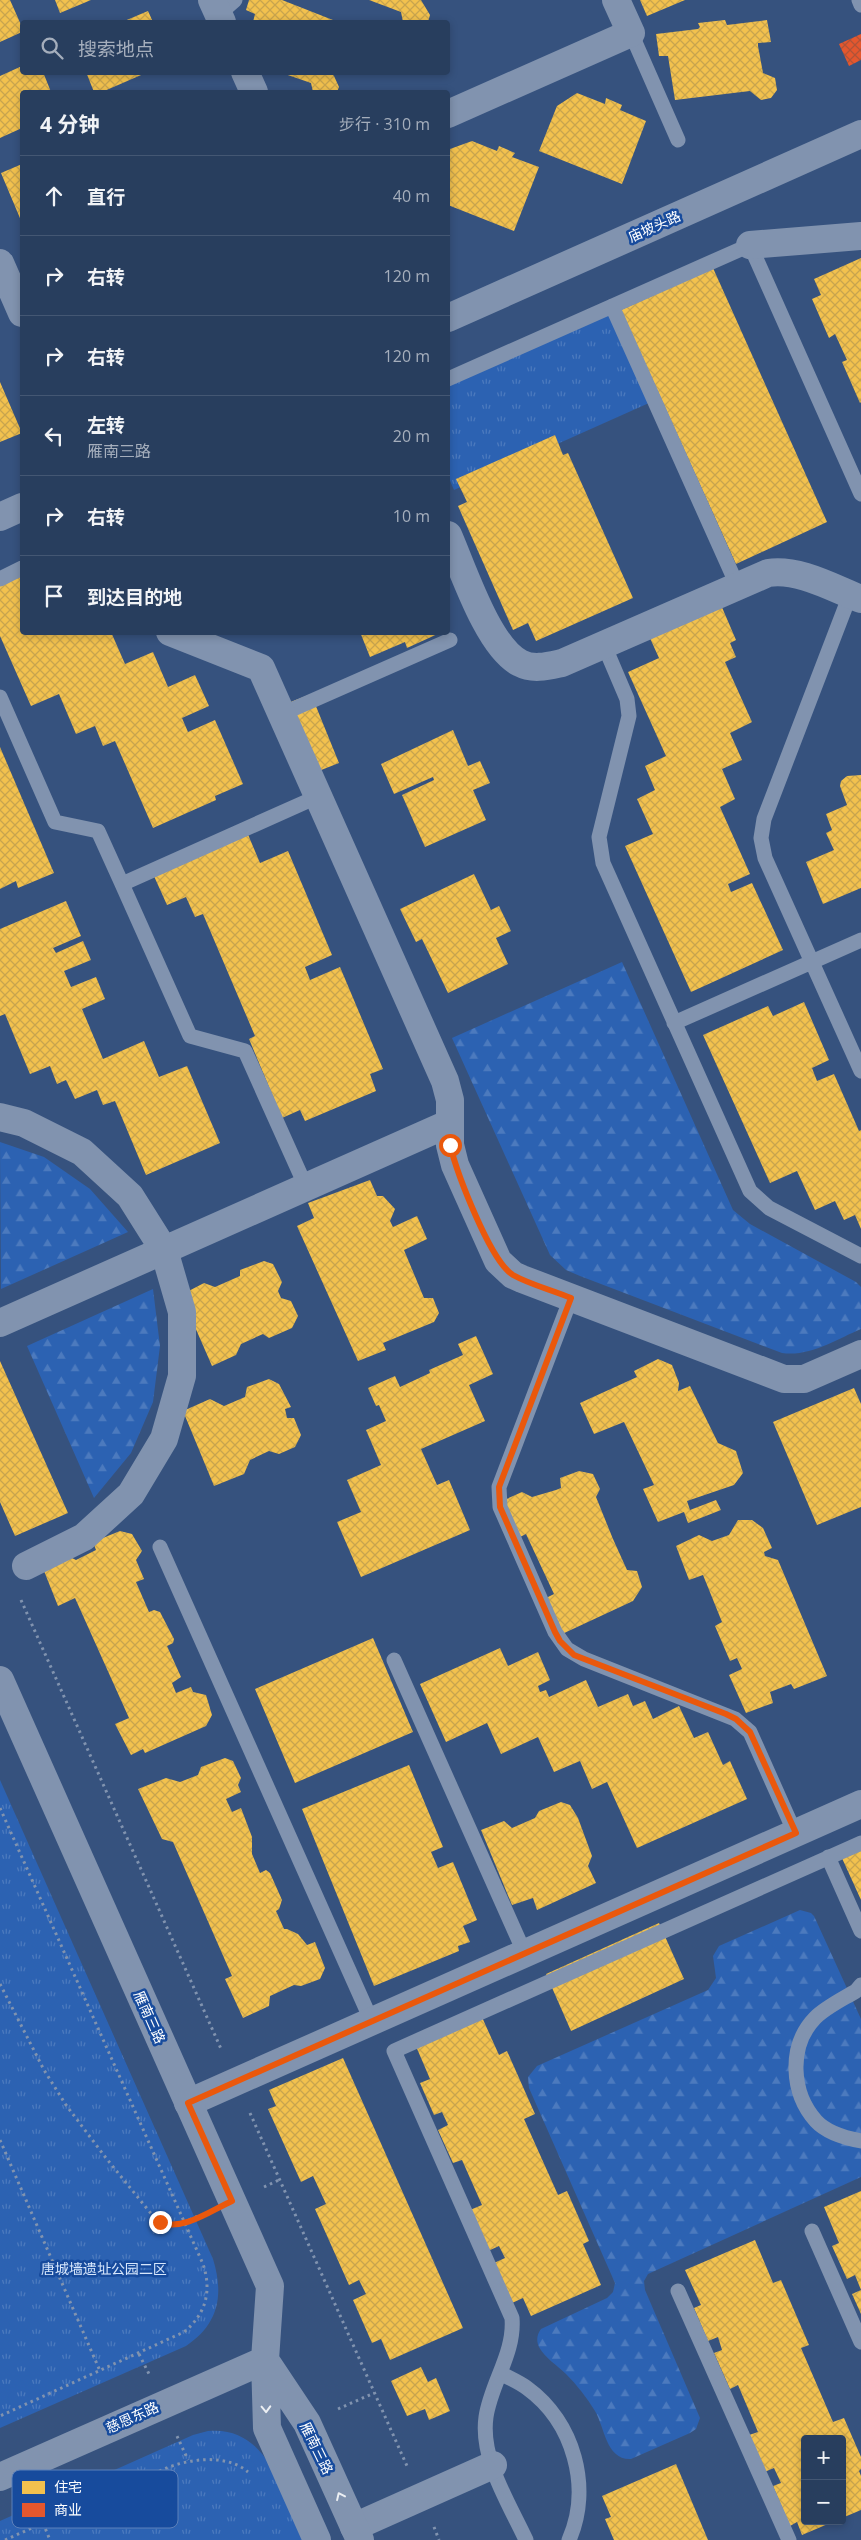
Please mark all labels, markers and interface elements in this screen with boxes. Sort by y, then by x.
search box [20,20,450,75]
icon: search [38,34,66,62]
text: 搜索地点 [78,36,154,62]
text: 4 分钟 [40,110,99,138]
text: 步行 · 310 m [339,113,430,135]
icon: ahead [40,182,68,210]
text: 直行 [87,184,125,210]
text: 40 m [393,185,430,207]
street label: 庙坡头路 [625,206,683,246]
icon: right [40,262,68,290]
text: 右转 [87,264,125,290]
text: 120 m [384,265,430,287]
icon: right [40,342,68,370]
text: 右转 [87,344,125,370]
text: 120 m [384,345,430,367]
text: 左转 [87,412,125,438]
icon: left [40,422,68,450]
text: 20 m [393,425,430,447]
text: 雁南三路 [87,440,151,462]
icon: right [40,502,68,530]
text: 右转 [87,504,125,530]
text: 10 m [393,505,430,527]
icon: arrive [40,582,68,610]
text: 到达目的地 [87,584,182,610]
route start [439,1134,462,1157]
street label: 雁南三路 [130,1988,170,2046]
route end [149,2211,172,2234]
park label: 唐城墙遗址公园二区 [41,2259,167,2278]
street label: 慈恩东路 [103,2397,161,2437]
one-way arrow [261,2405,272,2413]
street label: 雁南三路 [296,2419,338,2477]
map controls [801,2435,846,2525]
button: + [801,2435,846,2480]
legend [12,2470,178,2528]
text: 住宅 [54,2477,82,2496]
button: − [801,2480,846,2525]
one-way arrow [335,2492,346,2501]
text: 商业 [54,2500,82,2519]

